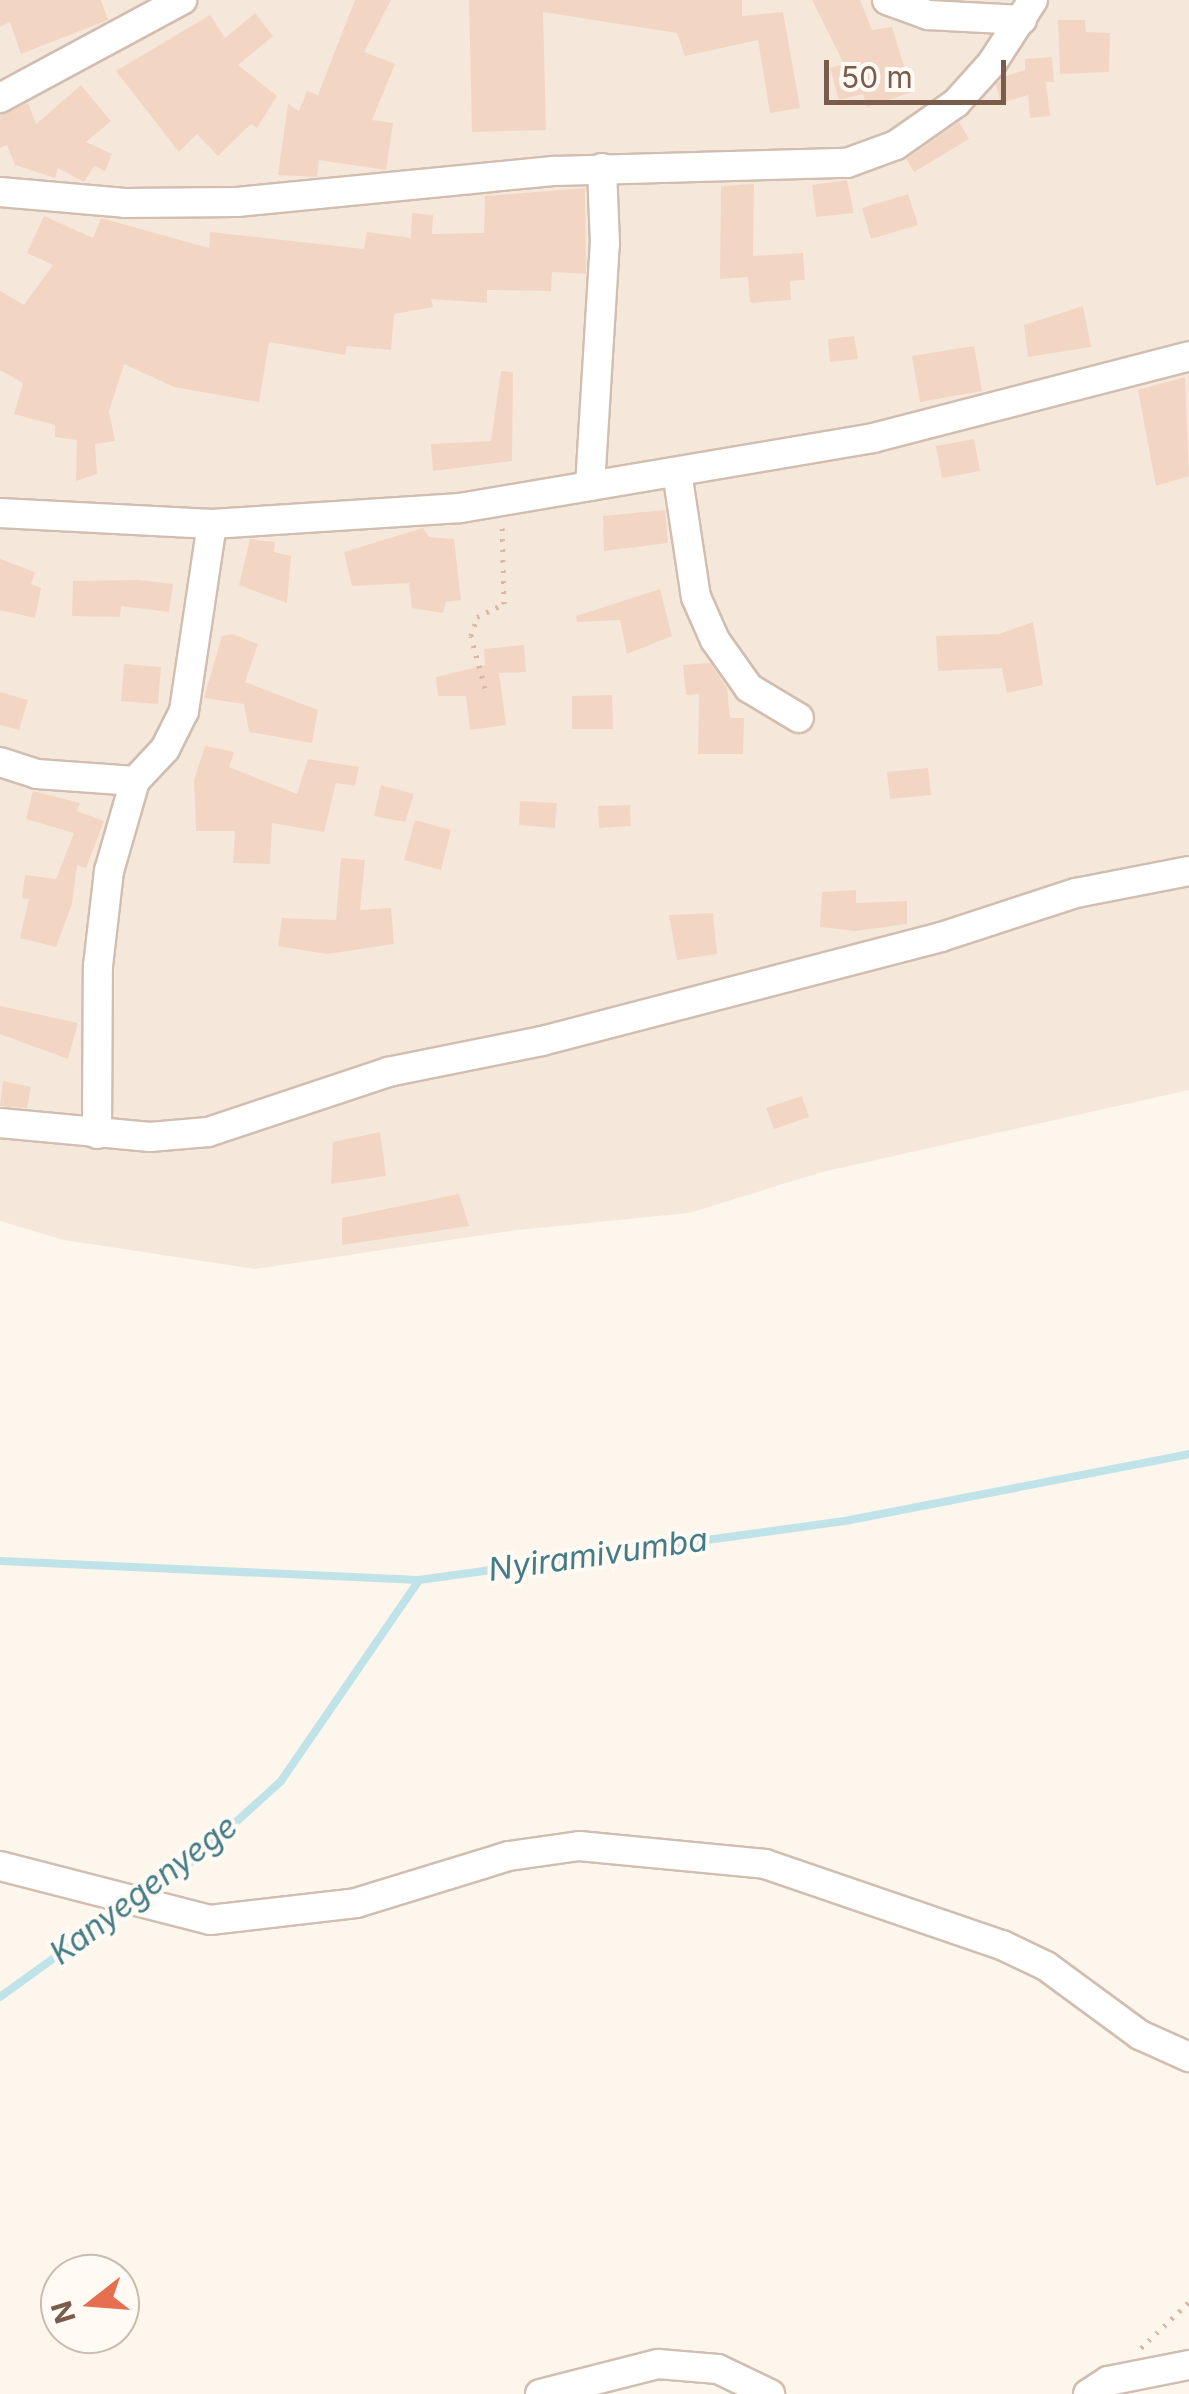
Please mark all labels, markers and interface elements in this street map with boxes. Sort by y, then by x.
scale bar [829,40,1012,102]
text: 50 m [841,59,913,95]
water label: Nyiramivumba [486,1521,710,1589]
water label: Kanyegenyege [43,1807,245,1973]
north arrow [40,2254,140,2354]
text: N [44,2297,83,2327]

